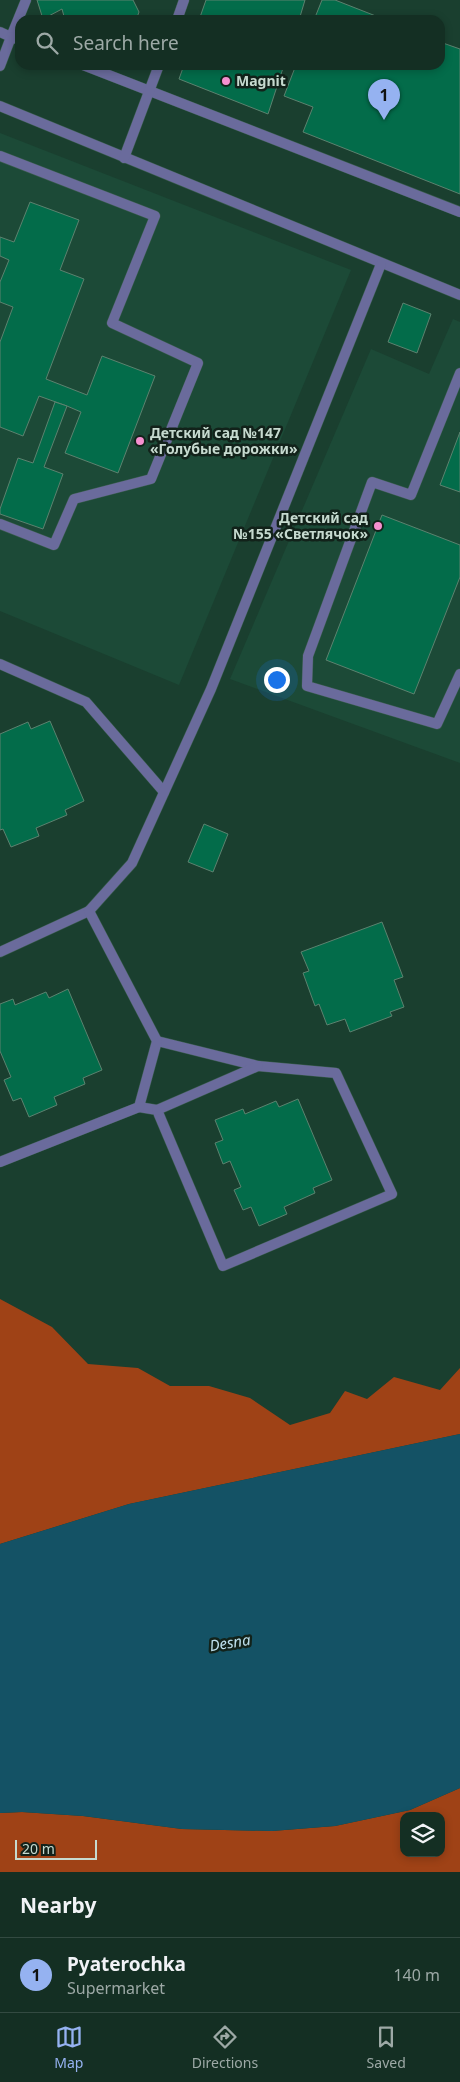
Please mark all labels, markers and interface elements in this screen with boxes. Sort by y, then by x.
search box [15,15,445,70]
icon: search [33,29,61,57]
text: Search here [73,30,179,56]
place label: Magnit [236,71,286,90]
marker: Magnit [220,75,232,87]
pin: 1 [368,79,400,120]
place label: Детский сад №147 «Голубые дорожки» [150,423,298,458]
marker: Детский сад №147 «Голубые дорожки» [134,435,146,447]
place label: Детский сад №155 «Светлячок» [233,508,368,543]
marker: Детский сад №155 «Светлячок» [372,520,384,532]
your location [264,667,290,693]
water label: Desna [208,1629,252,1655]
map controls [400,1812,445,1857]
button: layers [400,1812,445,1857]
scale bar [15,1837,98,1860]
text: 20 m [22,1839,55,1858]
text: Nearby [20,1891,96,1919]
text: Pyaterochka [67,1951,186,1977]
text: 1 [31,1964,41,1986]
text: 140 m [393,1964,440,1986]
text: Supermarket [67,1977,165,1999]
tab: Map [54,2023,83,2072]
tab: Directions [192,2023,258,2072]
tab: Saved [367,2023,406,2072]

